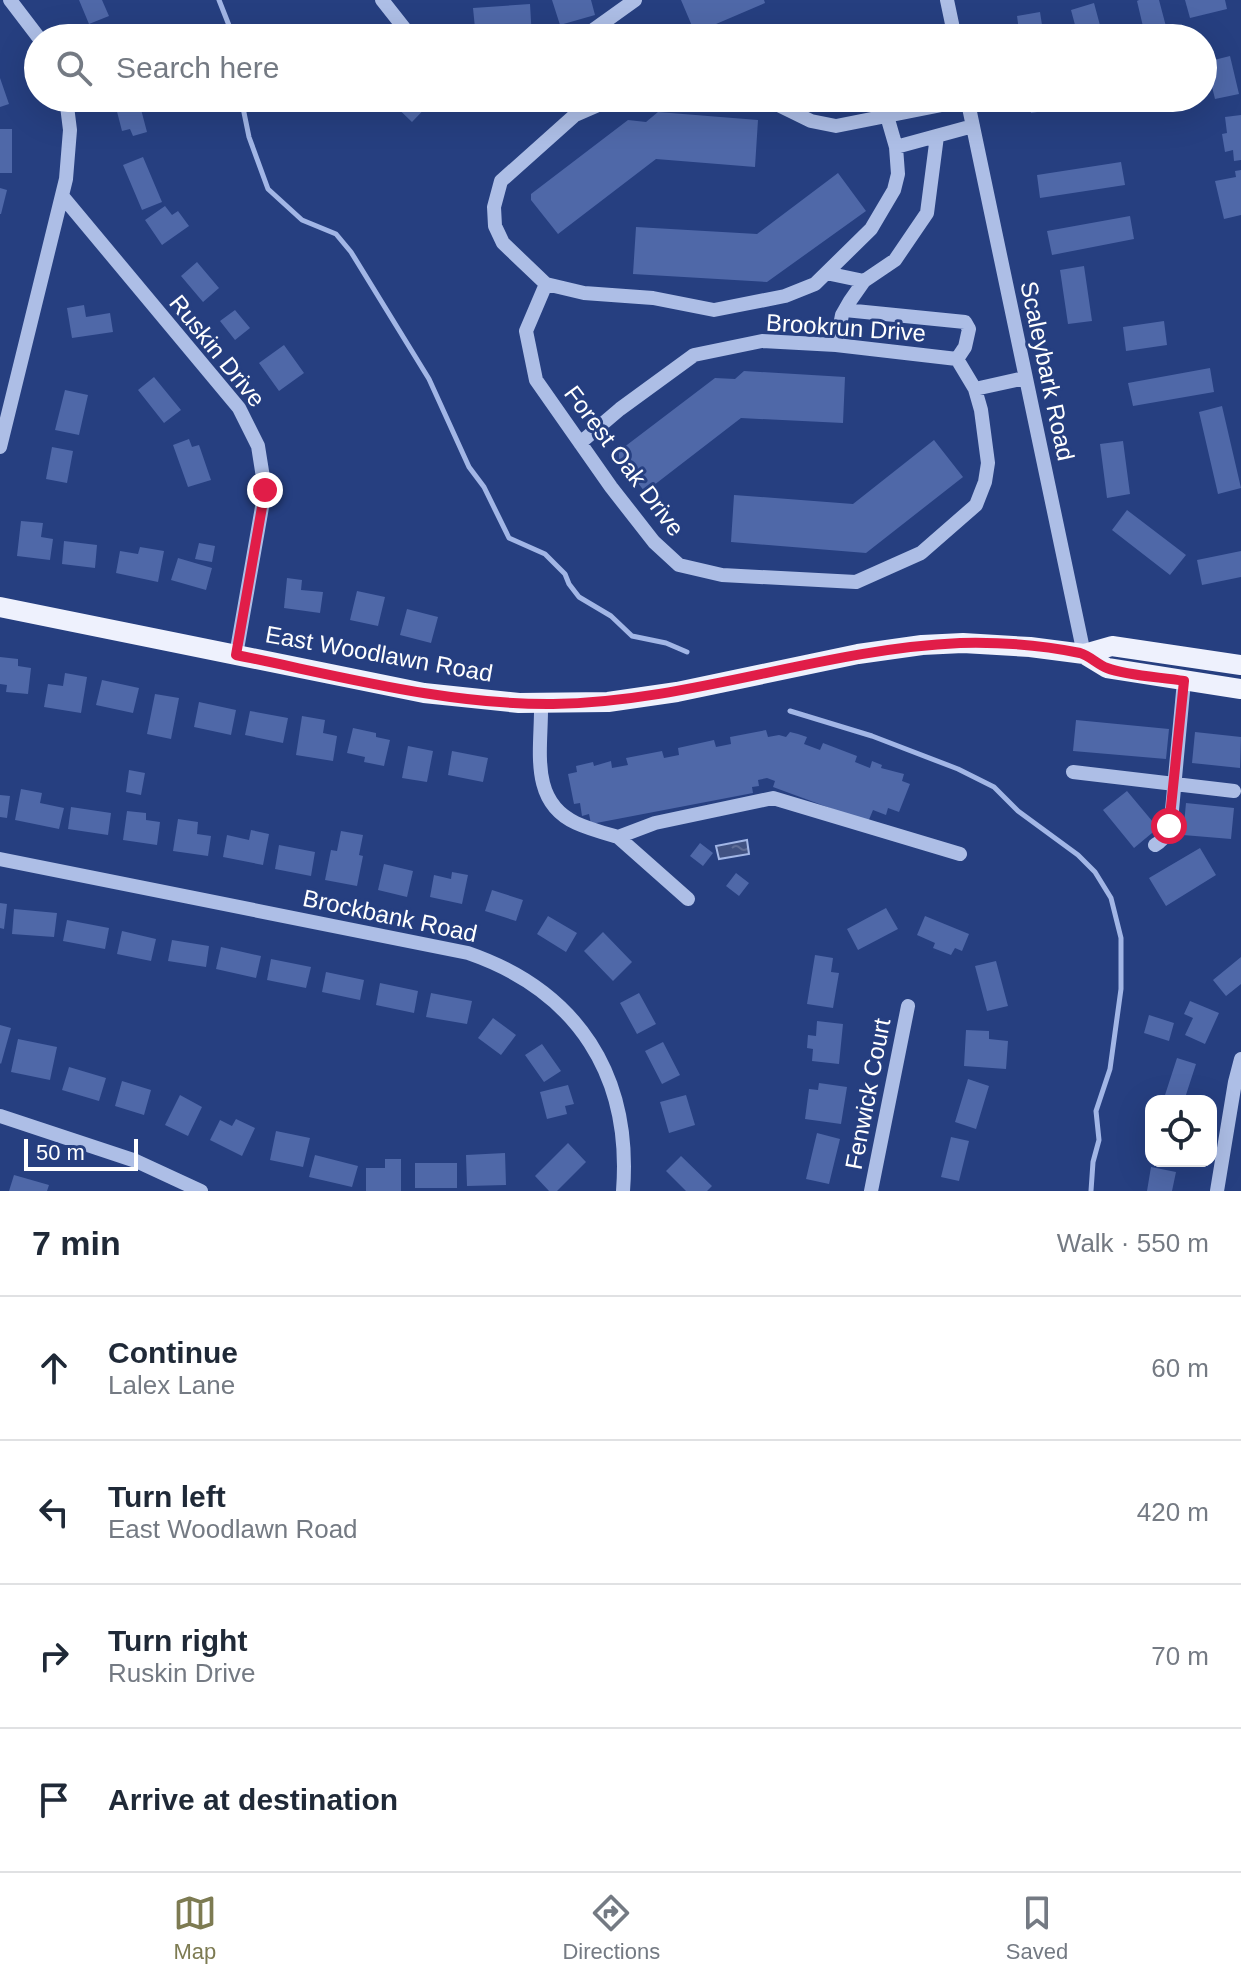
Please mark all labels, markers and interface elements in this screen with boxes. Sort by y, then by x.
search box [24,24,1217,112]
icon: search [52,46,96,90]
text: Search here [116,51,279,84]
street label: Scaleybark Road [1015,279,1080,463]
street label: Ruskin Drive [164,289,271,412]
street label: Brookrun Drive [765,308,927,347]
street label: Forest Oak Drive [559,380,690,541]
route end [247,472,283,508]
street label: East Woodlawn Road [263,620,495,687]
route start [1151,808,1187,844]
street label: Brockbank Road [301,884,480,947]
street label: Fenwick Court [840,1016,895,1172]
map controls [1145,1095,1217,1167]
button: locate [1145,1095,1217,1167]
scale bar [24,1135,138,1171]
text: 50 m [36,1140,85,1165]
text: 7 min [32,1224,121,1262]
text: Walk · 550 m [1057,1228,1209,1258]
text: Continue [108,1336,238,1369]
icon: ahead [32,1346,76,1390]
text: 60 m [1151,1353,1209,1383]
text: Lalex Lane [108,1370,235,1400]
text: Turn left [108,1480,226,1513]
icon: left [32,1490,76,1534]
text: 420 m [1137,1497,1209,1527]
text: East Woodlawn Road [108,1514,358,1544]
text: Turn right [108,1624,247,1657]
icon: right [32,1634,76,1678]
text: 70 m [1151,1641,1209,1671]
text: Ruskin Drive [108,1658,255,1688]
icon: arrive [32,1778,76,1822]
text: Arrive at destination [108,1783,398,1816]
tab: Map [173,1891,217,1965]
tab: Directions [562,1891,660,1965]
tab: Saved [1006,1891,1068,1965]

